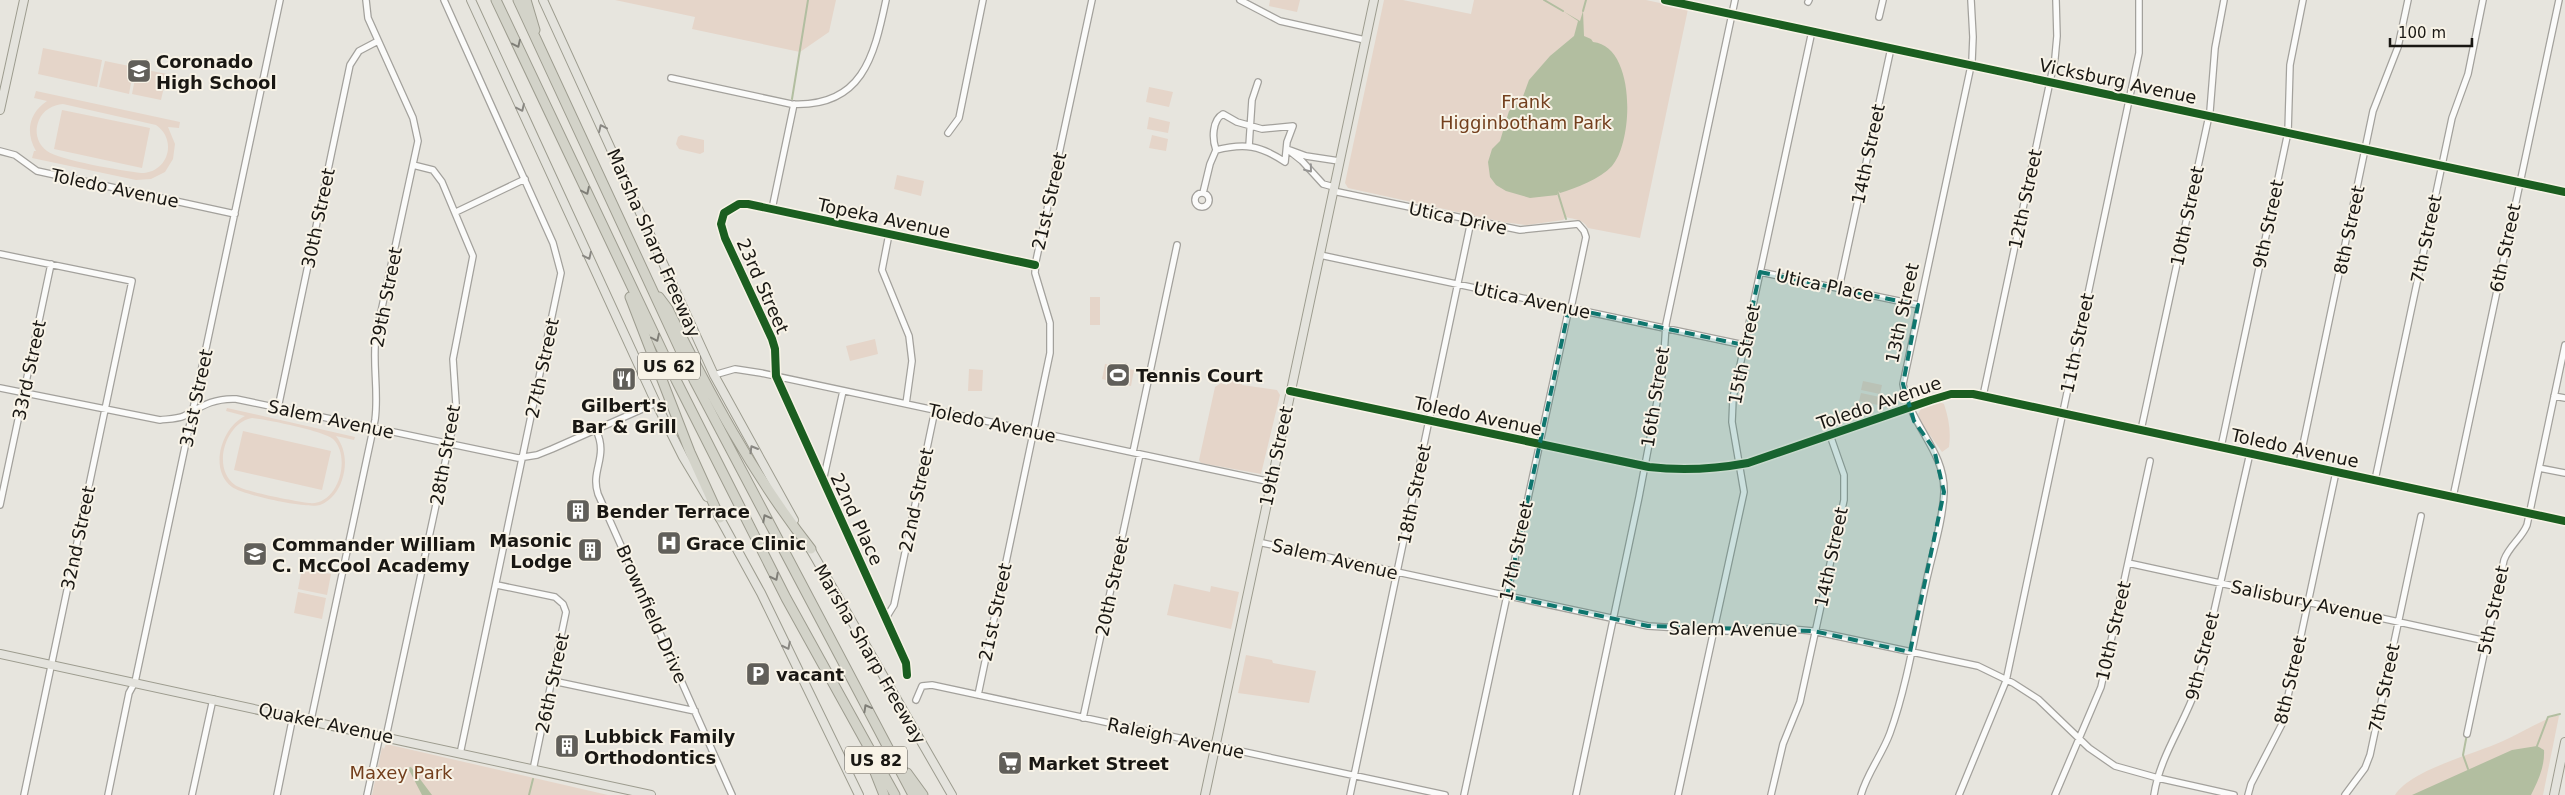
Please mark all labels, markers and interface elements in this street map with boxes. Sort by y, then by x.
scale bar [2390,15,2472,47]
text: 100 m [2398,24,2446,42]
one-way arrow [510,39,521,48]
place label: Coronado High School [156,51,277,93]
street label: Vicksburg Avenue [2037,54,2199,108]
school or university icon: Coronado High School [126,58,152,84]
park label: Frank Higginbotham Park [1440,91,1613,133]
street label: 14th Street [1847,102,1889,206]
one-way arrow [514,103,525,112]
one-way arrow [598,124,608,133]
street label: Marsha Sharp Freeway [603,145,705,341]
street label: 12th Street [2004,147,2046,251]
street label: 21st Street [1028,150,1070,252]
one-way arrow [1303,163,1311,172]
street label: Toledo Avenue [48,164,181,212]
street label: 10th Street [2166,164,2208,268]
street label: 30th Street [297,166,339,270]
street label: 9th Street [2248,178,2288,270]
street label: 8th Street [2329,184,2369,276]
one-way arrow [580,186,590,195]
street label: Topeka Avenue [815,193,952,242]
street label: 7th Street [2406,193,2446,285]
street label: Utica Drive [1407,197,1509,239]
street label: 6th Street [2485,202,2525,294]
street label: 23rd Street [733,235,793,337]
street label: 29th Street [366,245,406,349]
one-way arrow [582,251,593,260]
street label: 13th Street [1881,261,1923,365]
street label: Utica Place [1774,264,1876,306]
street label: Utica Avenue [1472,277,1592,323]
street label: 11th Street [2056,291,2098,395]
street label: 15th Street [1724,302,1764,406]
street label: 27th Street [521,316,563,420]
street label: 33rd Street [8,318,50,422]
one-way arrow [649,333,660,342]
street label: 16th Street [1637,345,1673,449]
street label: 31st Street [175,347,217,449]
road number: US 62 [638,352,700,380]
sports icon: Tennis Court [1105,362,1131,388]
place label: Tennis Court [1136,365,1263,386]
restaurant icon: Gilbert's Bar & Grill [611,366,637,392]
street label: Toledo Avenue [1813,372,1944,434]
street label: Toledo Avenue [1411,392,1544,440]
street label: Salem Avenue [266,395,396,443]
place label: Gilbert's Bar & Grill [571,395,677,437]
street label: Toledo Avenue [925,399,1058,447]
street label: 28th Street [426,403,464,507]
street label: 19th Street [1255,404,1297,508]
street label: Toledo Avenue [2228,424,2361,472]
street label: 18th Street [1393,442,1435,546]
one-way arrow [750,446,760,455]
street label: 22nd Street [895,446,937,554]
street label: 22nd Place [826,470,888,568]
street label: 32nd Street [57,484,99,592]
building icon: Bender Terrace [565,498,591,524]
street label: 17th Street [1495,499,1537,603]
place label: Bender Terrace [596,501,750,522]
street label: 14th Street [1810,505,1852,609]
one-way arrow [762,514,772,523]
place label: Masonic Lodge [489,530,572,572]
hospital icon: Grace Clinic [656,530,682,556]
place label: Grace Clinic [686,533,806,554]
place label: Commander William C. McCool Academy [272,534,476,576]
street label: 20th Street [1091,534,1133,638]
street label: Salem Avenue [1270,534,1400,584]
building icon: Masonic Lodge [577,537,603,563]
school or university icon: Commander William C. McCool Academy [242,541,268,567]
street label: Brownfield Drive [612,542,692,686]
street label: Marsha Sharp Freeway [810,560,930,748]
street label: 21st Street [974,561,1016,663]
street label: 5th Street [2473,564,2513,656]
one-way arrow [769,572,780,581]
street label: Salisbury Avenue [2229,576,2385,628]
street label: 10th Street [2091,579,2135,683]
street label: 9th Street [2181,610,2223,702]
street label: Salem Avenue [1668,617,1798,641]
street label: 26th Street [531,631,573,735]
street label: 8th Street [2270,634,2310,726]
one-way arrow [781,641,791,650]
street label: 7th Street [2364,642,2404,734]
parking icon: vacant [745,661,771,687]
place label: vacant [776,664,845,685]
street label: Quaker Avenue [257,698,395,748]
one-way arrow [863,704,873,713]
street label: Raleigh Avenue [1106,713,1246,763]
place label: Lubbick Family Orthodontics [584,726,736,768]
building icon: Lubbick Family Orthodontics [554,733,580,759]
road number: US 82 [845,746,907,774]
supermarket icon: Market Street [997,750,1023,776]
place label: Market Street [1028,753,1169,774]
park label: Maxey Park [349,762,453,783]

